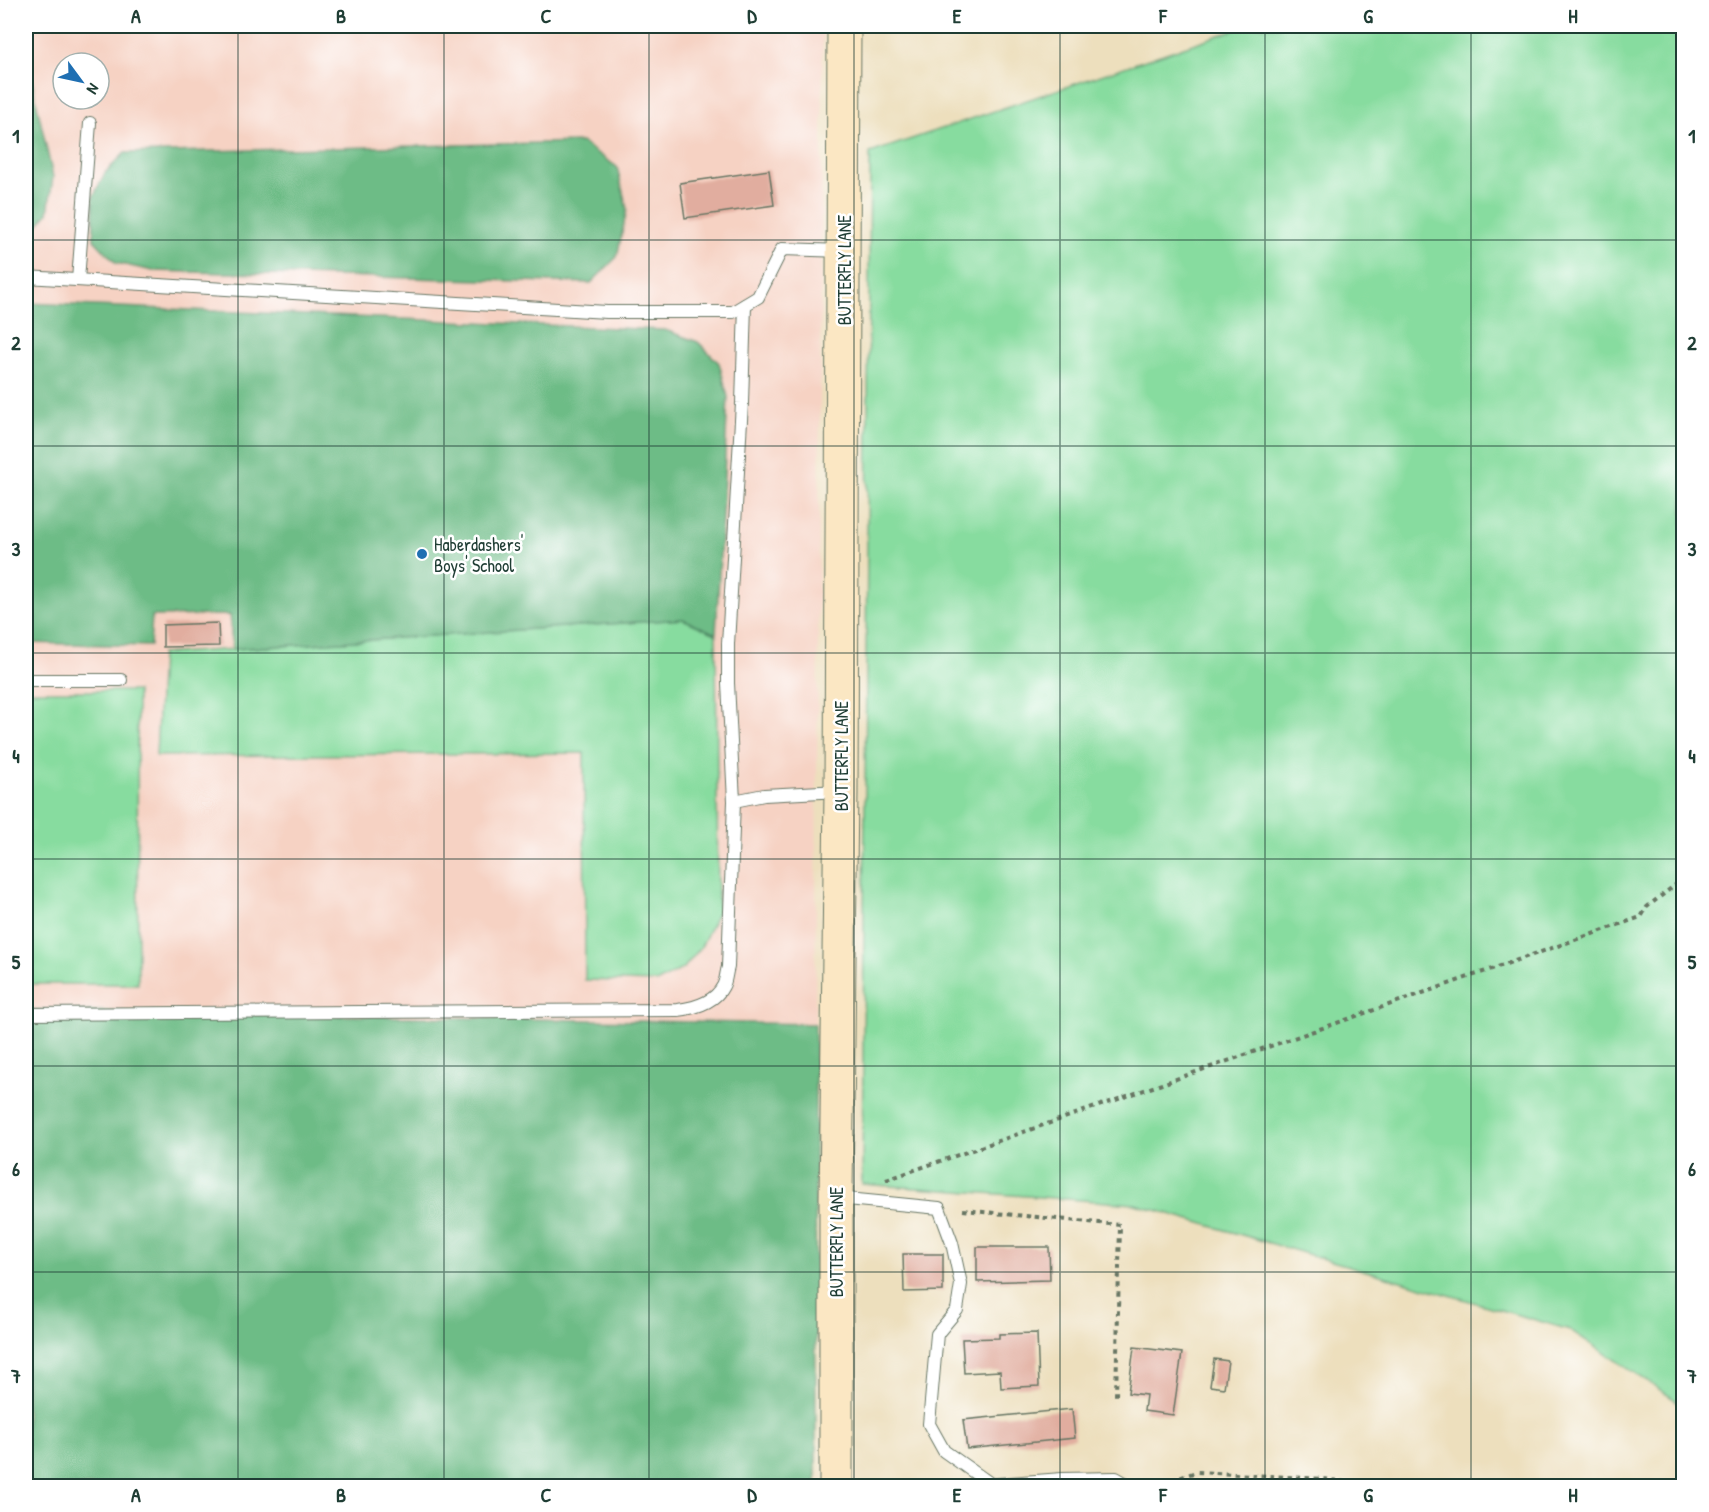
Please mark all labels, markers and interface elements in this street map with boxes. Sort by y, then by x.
text: A [131,2,141,29]
text: B [336,2,346,29]
text: C [541,2,552,29]
text: D [747,2,757,29]
text: E [953,2,962,29]
text: F [1158,2,1168,29]
text: G [1363,2,1373,29]
text: H [1568,2,1578,29]
north arrow [51,51,111,111]
text: N [82,80,105,99]
text: 1 [12,122,20,149]
text: 1 [1688,122,1696,149]
street label: BUTTERFLY LANE [832,215,857,325]
text: 2 [11,329,21,356]
text: 2 [1687,329,1697,356]
place label: Haberdashers' Boys' School [434,532,524,578]
text: 3 [12,535,21,562]
text: 3 [1688,535,1697,562]
marker: Haberdashers' Boys' School [415,547,429,561]
street label: BUTTERFLY LANE [829,701,854,811]
text: 4 [12,742,20,769]
text: 4 [1688,742,1696,769]
text: 5 [12,948,21,975]
text: 5 [1688,948,1697,975]
text: 6 [12,1155,20,1182]
text: 6 [1688,1155,1696,1182]
street label: BUTTERFLY LANE [824,1187,849,1297]
text: 7 [10,1362,21,1389]
text: 7 [1686,1362,1697,1389]
text: A [131,1481,141,1508]
text: B [336,1481,346,1508]
text: C [541,1481,552,1508]
text: D [747,1481,757,1508]
text: E [953,1481,962,1508]
text: F [1158,1481,1168,1508]
text: G [1363,1481,1373,1508]
text: H [1568,1481,1578,1508]

